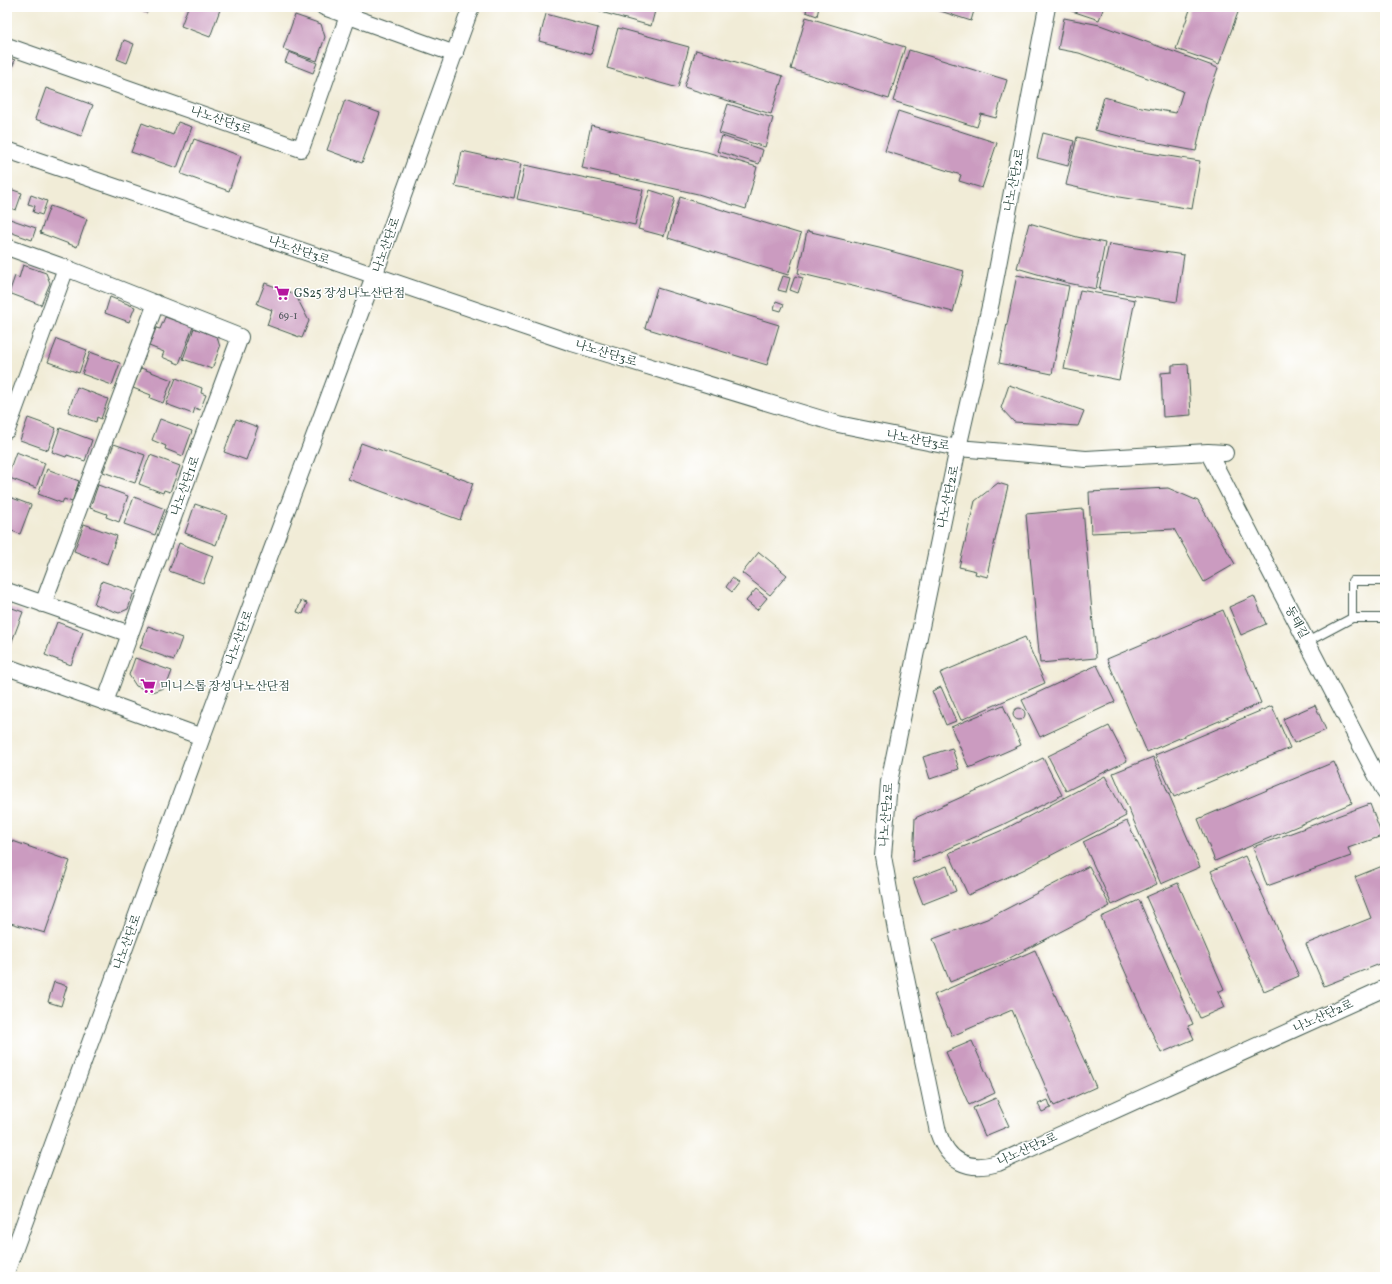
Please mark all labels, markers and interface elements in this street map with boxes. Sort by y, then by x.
street label: 나노산단5로 [188,103,254,139]
street label: 나노산단2로 [1001,147,1029,213]
street label: 나노산단로 [370,215,405,275]
street label: 나노산단3로 [266,233,332,269]
supermarket icon: GS25 장성나노산단점 [273,284,291,302]
place label: GS25 장성나노산단점 [294,286,405,302]
house number: 69-1 [279,309,297,323]
street label: 나노산단3로 [573,337,639,371]
street label: 나노산단3로 [885,427,951,455]
street label: 나노산단1로 [168,454,204,519]
street label: 나노산단2로 [934,464,964,530]
street label: 동태길 [1281,603,1311,642]
street label: 나노산단로 [223,608,258,668]
supermarket icon: 미니스톱 장성나노산단점 [139,677,157,695]
place label: 미니스톱 장성나노산단점 [160,679,290,695]
street label: 나노산단2로 [876,782,898,848]
street label: 나노산단로 [111,912,146,972]
street label: 나노산단2로 [1291,996,1356,1037]
street label: 나노산단2로 [995,1129,1060,1170]

